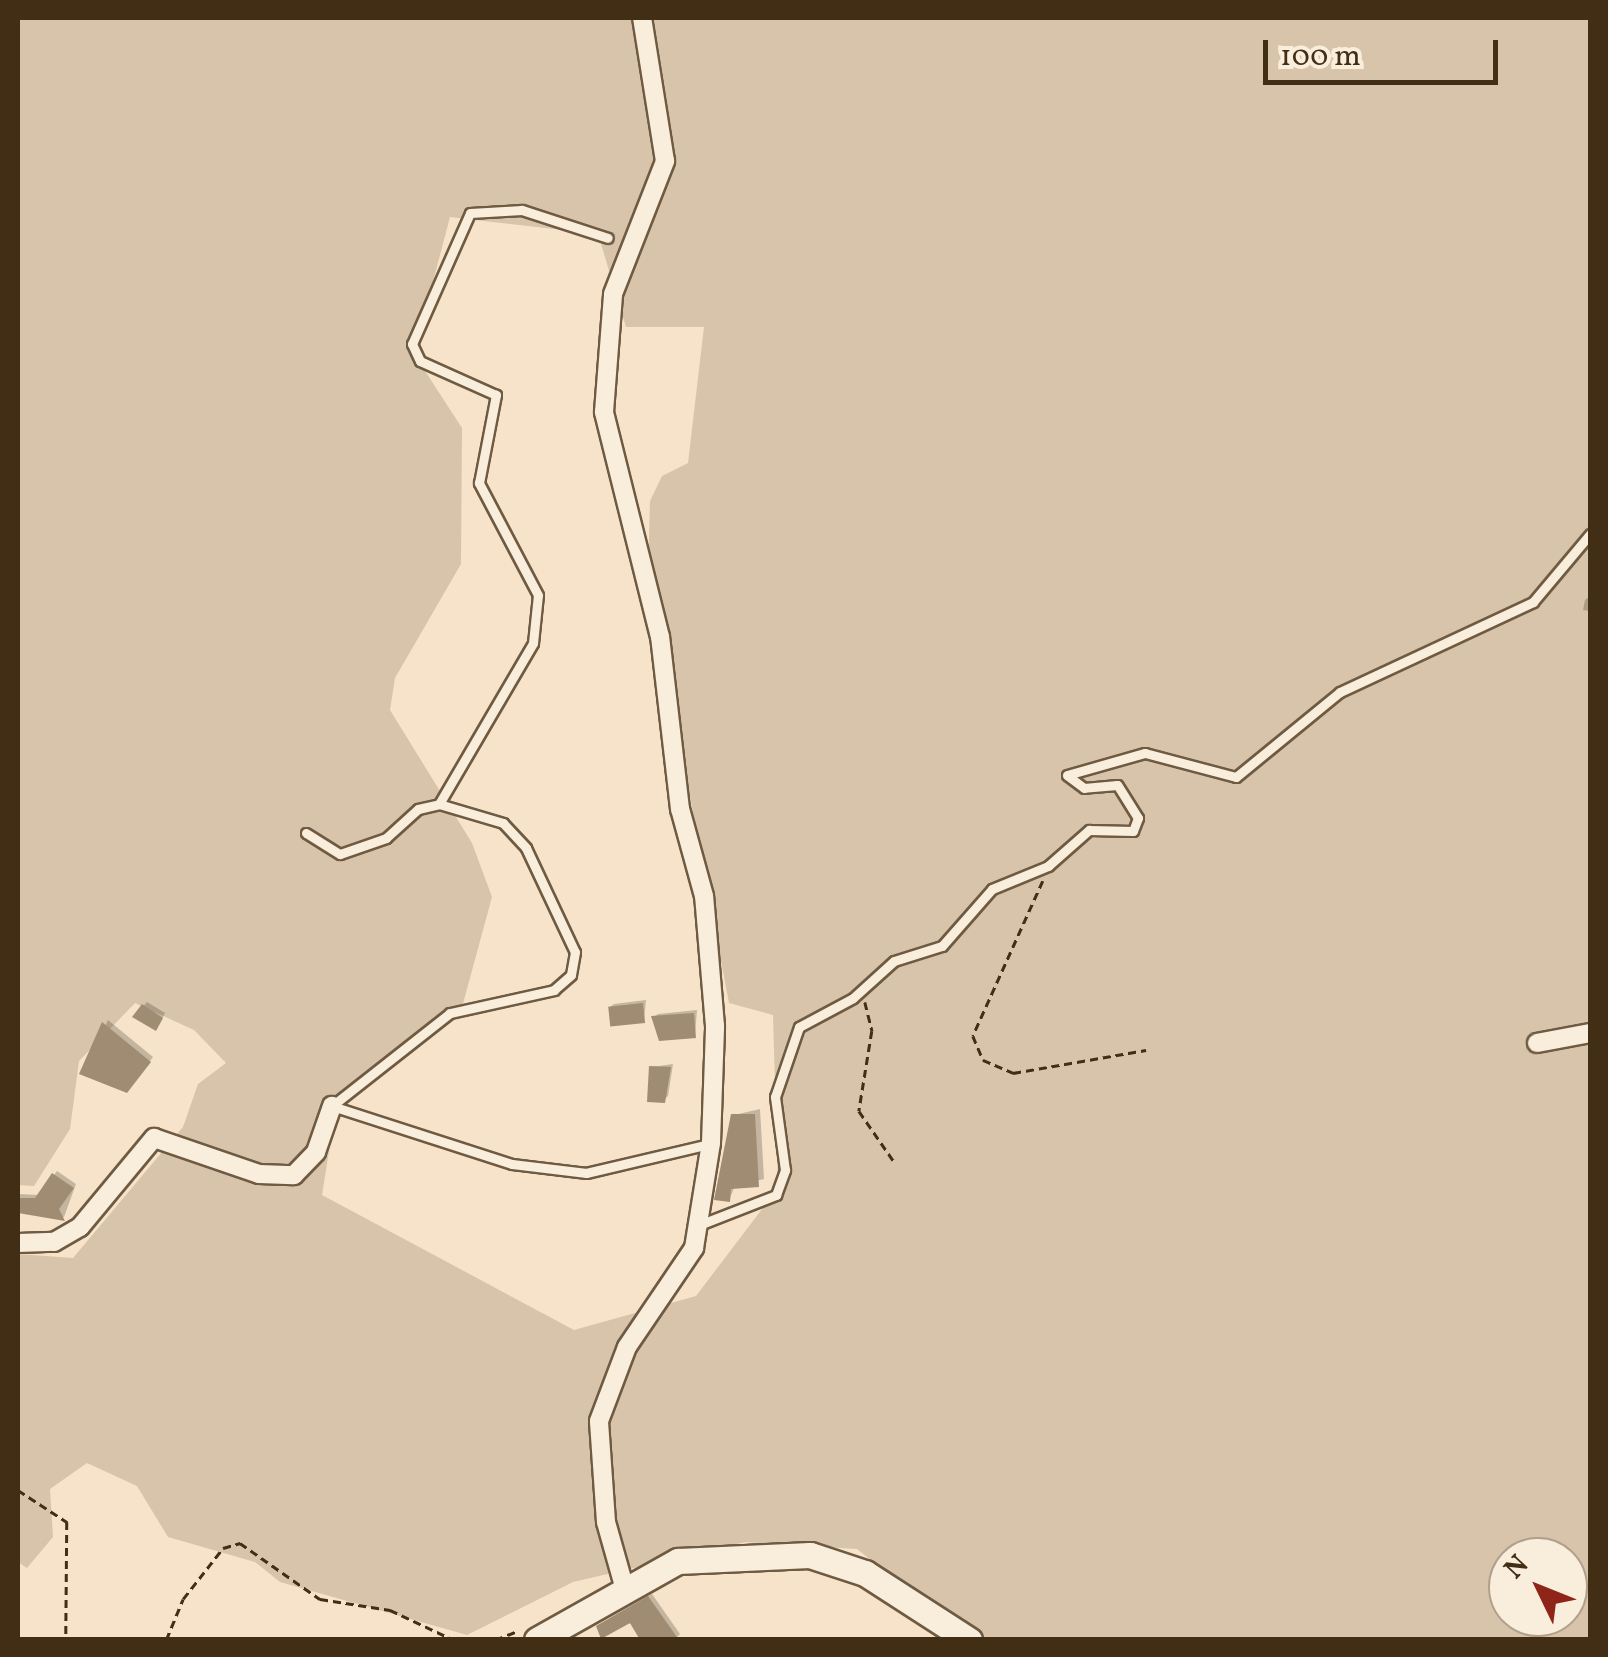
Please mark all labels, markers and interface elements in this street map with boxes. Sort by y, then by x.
scale bar [1268,20,1503,82]
text: 100 m [1280,36,1361,78]
north arrow [1488,1537,1588,1637]
text: N [1496,1547,1538,1588]

